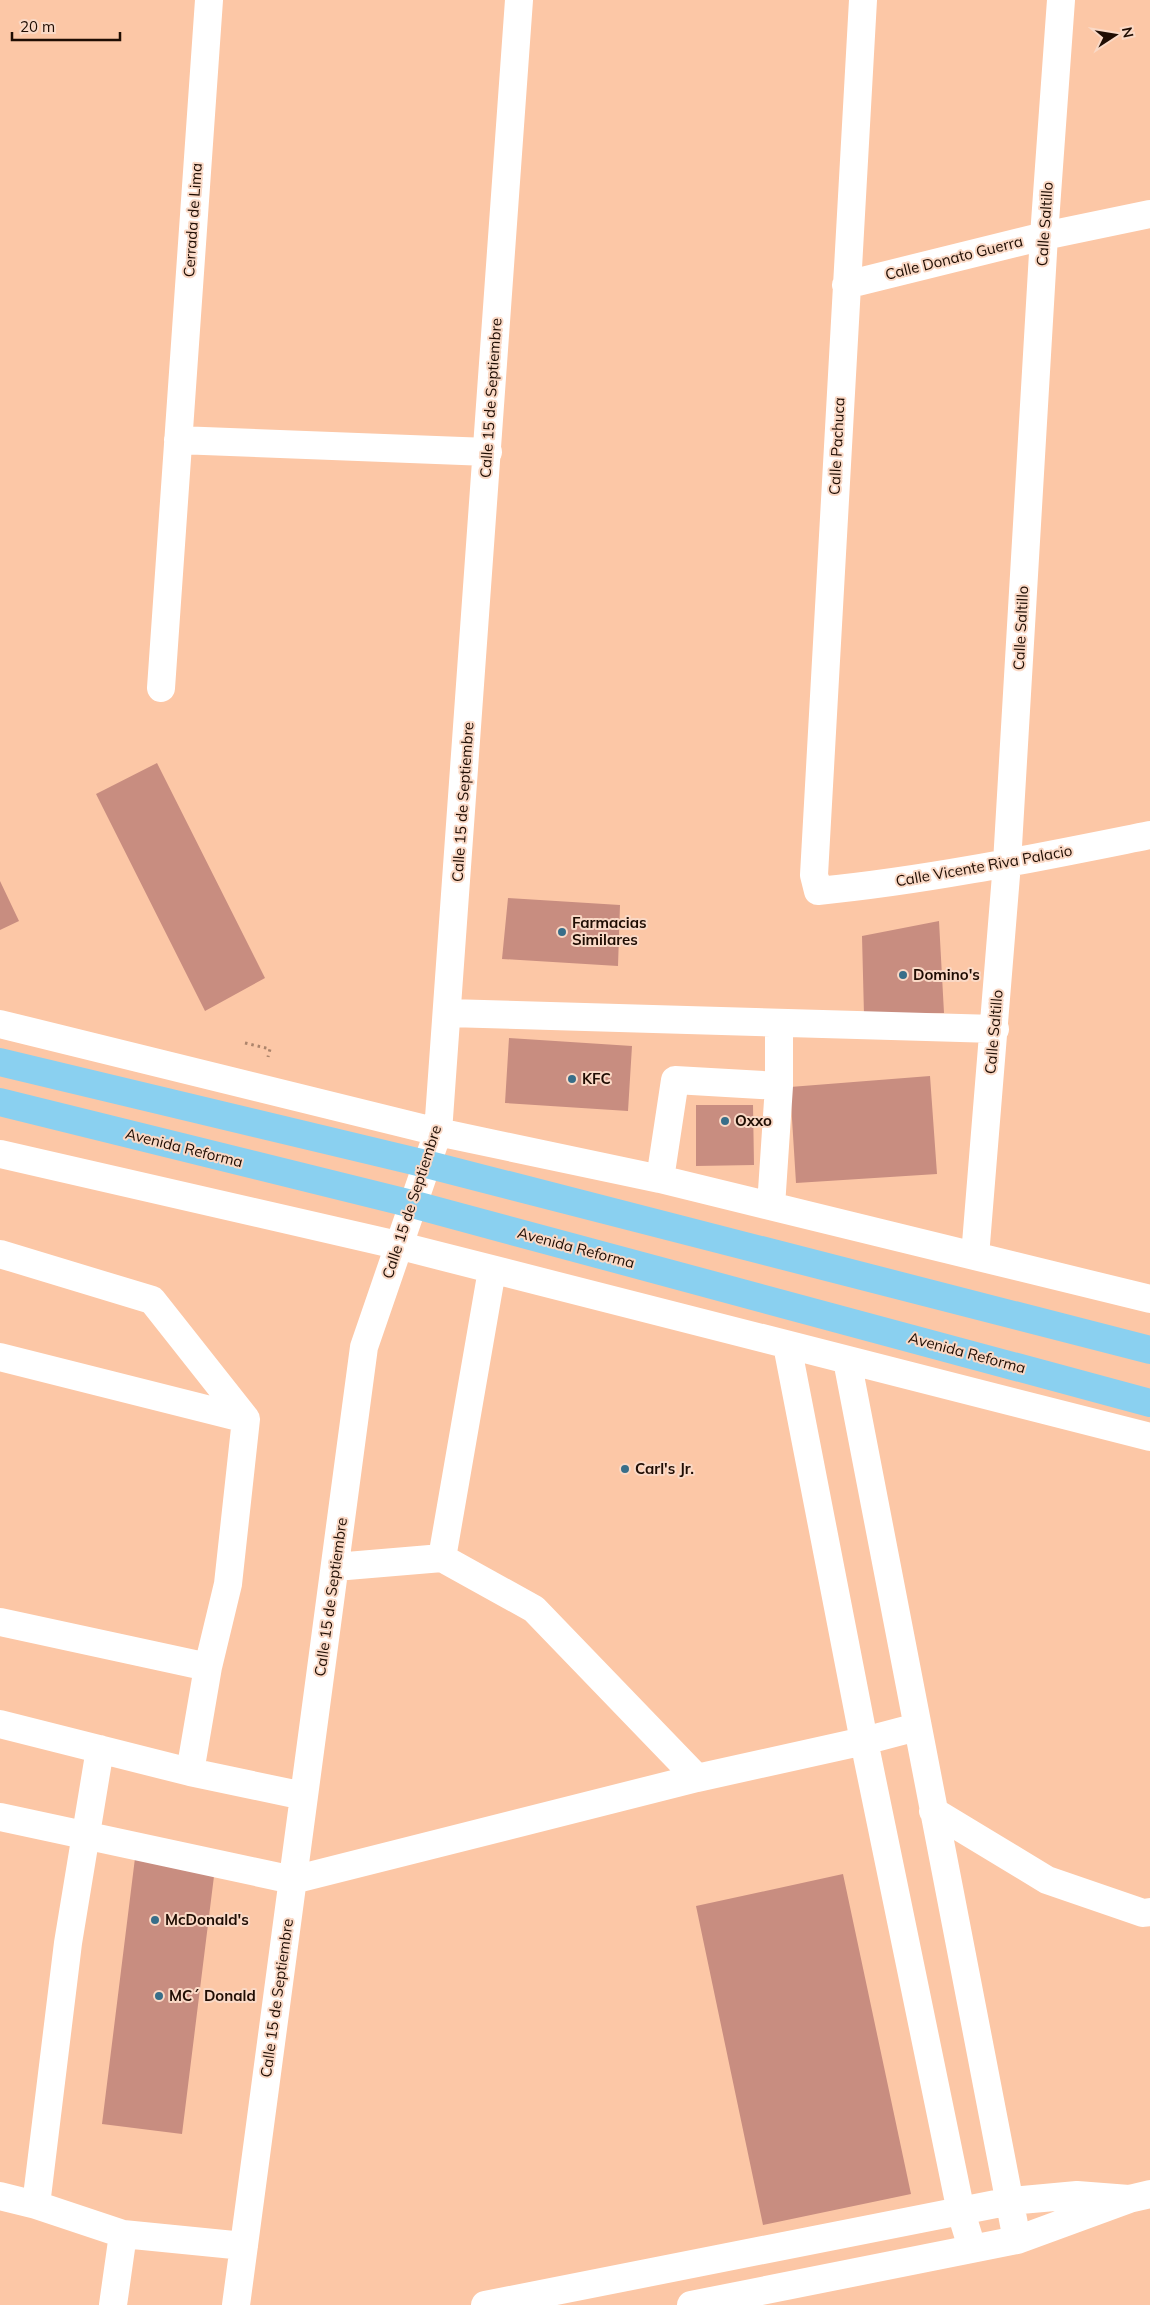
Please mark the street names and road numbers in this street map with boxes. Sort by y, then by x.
street label: Cerrada de Lima [179,162,206,278]
street label: Calle Saltillo [1032,181,1057,267]
street label: Calle Donato Guerra [883,231,1025,284]
street label: Calle 15 de Septiembre [475,317,506,479]
street label: Calle Pachuca [824,397,849,495]
street label: Calle Saltillo [1009,585,1032,671]
street label: Calle 15 de Septiembre [447,721,478,883]
street label: Calle Vicente Riva Palacio [894,841,1074,890]
street label: Calle Saltillo [980,989,1007,1075]
street label: Calle 15 de Septiembre [378,1123,445,1281]
street label: Avenida Reforma [123,1124,245,1171]
street label: Avenida Reforma [516,1223,637,1272]
street label: Avenida Reforma [907,1328,1028,1377]
street label: Calle 15 de Septiembre [310,1516,351,1678]
street label: Calle 15 de Septiembre [256,1917,297,2079]

